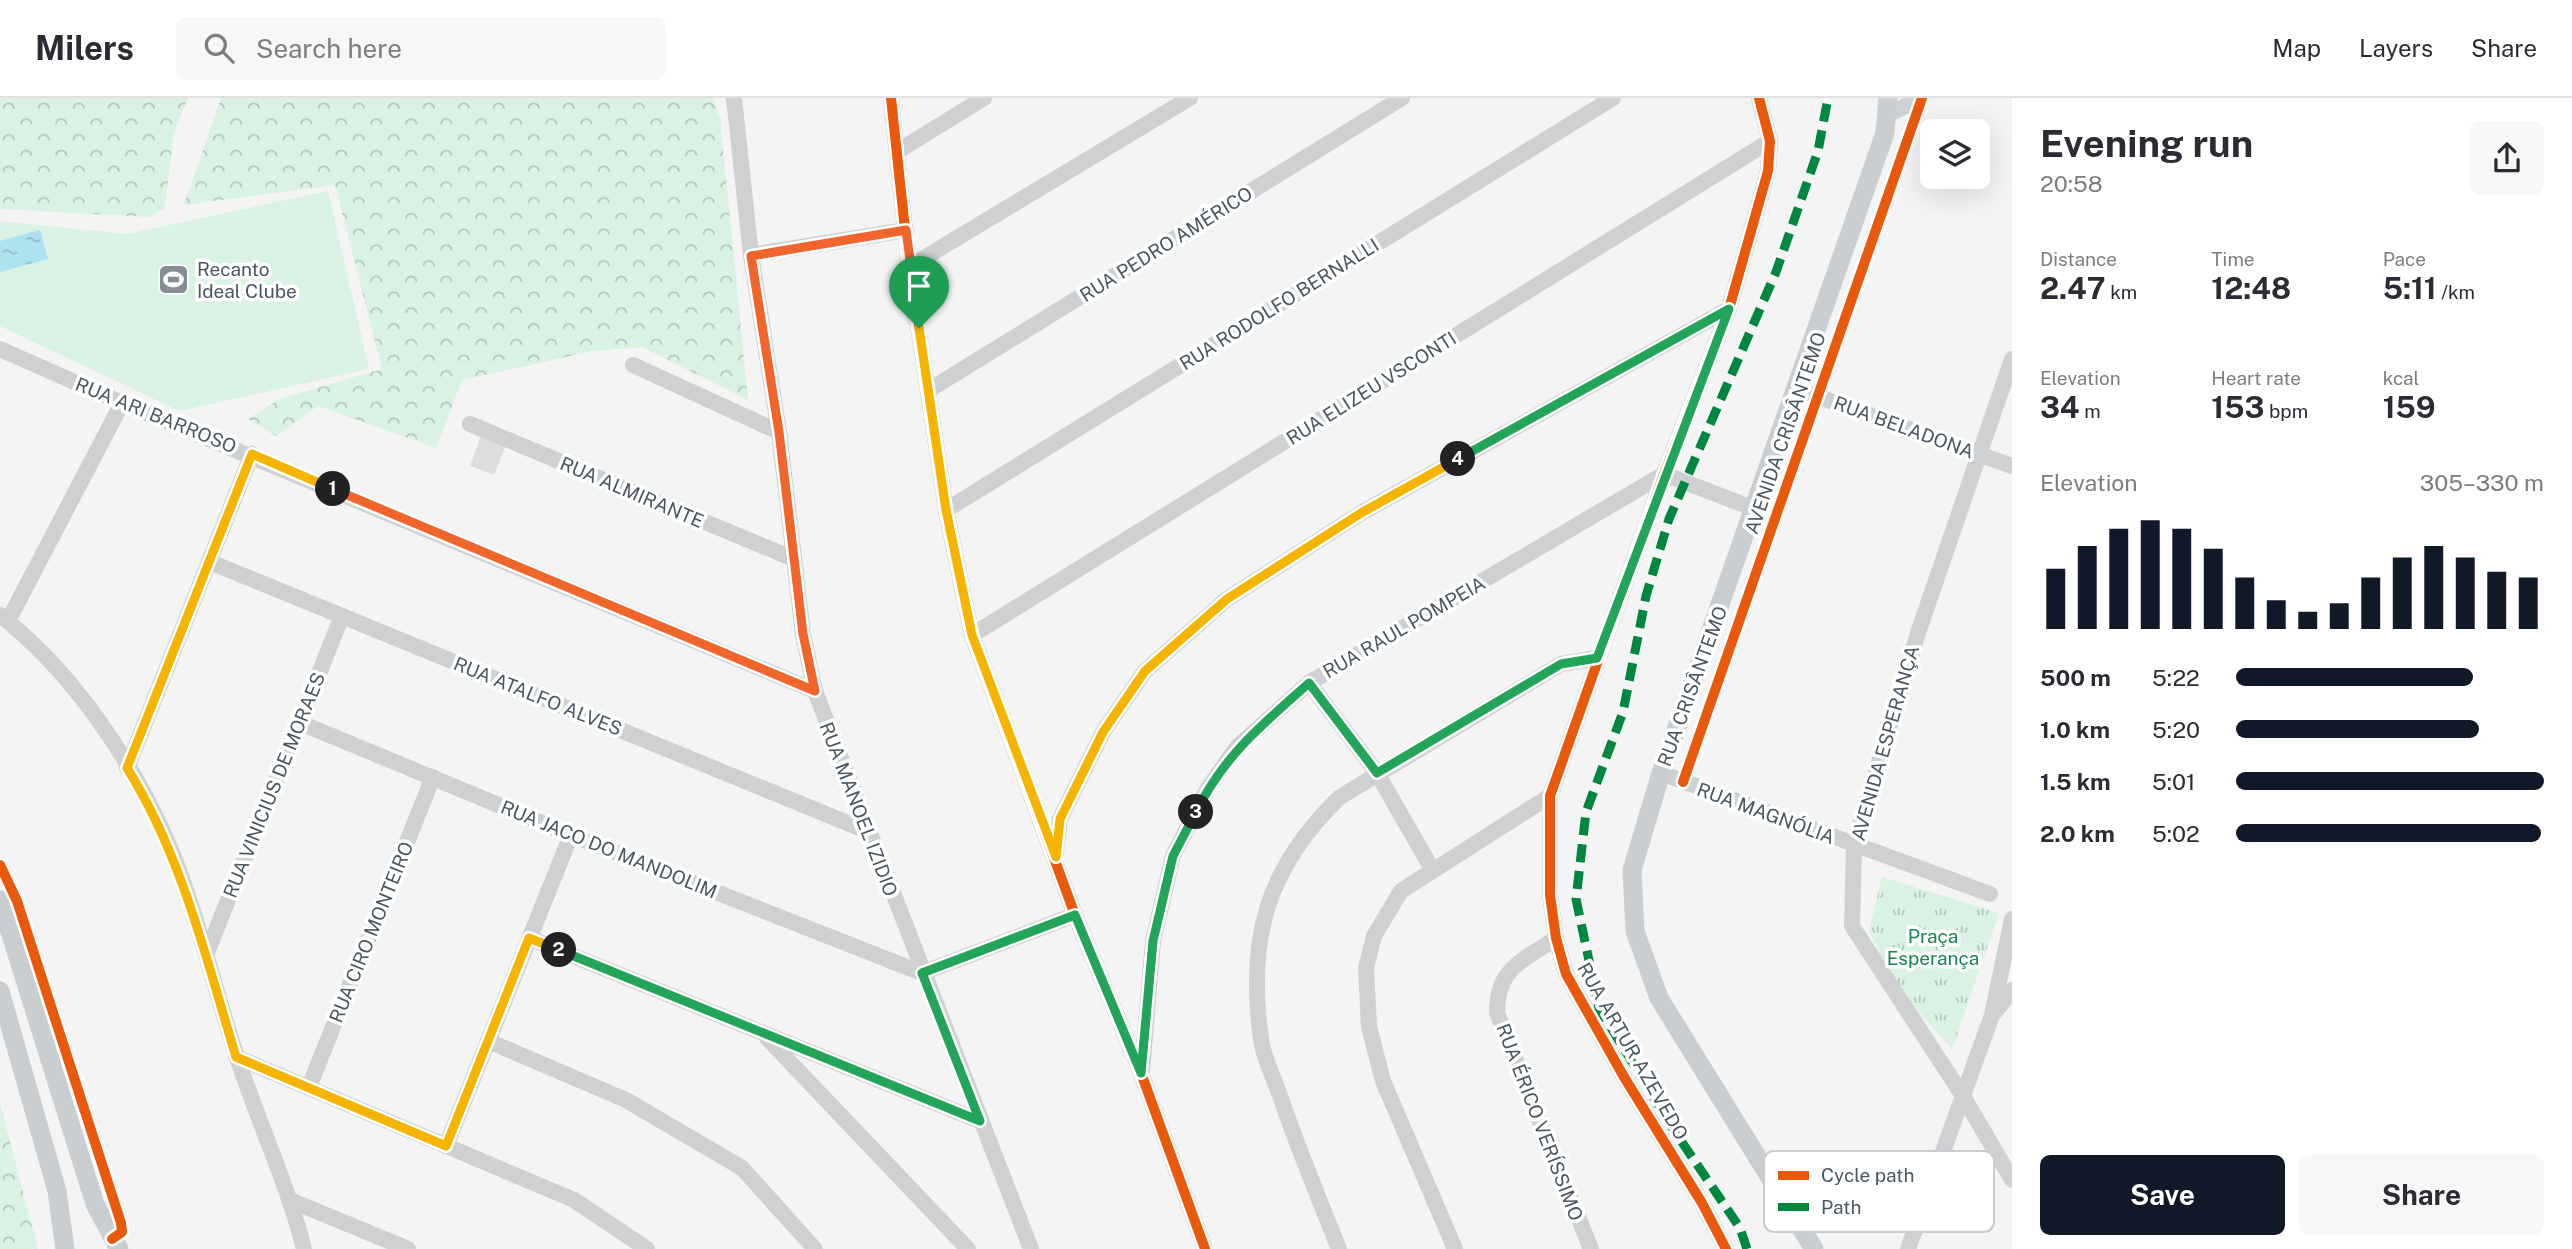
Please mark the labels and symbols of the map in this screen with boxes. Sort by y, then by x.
street label: RUA PEDRO AMÉRICO [1076,182,1256,306]
street label: RUA RODOLFO BERNALLI [1175,234,1383,374]
pin [889,256,949,328]
place label: Recanto Ideal Clube [197,258,297,302]
sports icon: Recanto Ideal Clube [157,263,191,297]
street label: RUA ELIZEU VSCONTI [1282,327,1460,449]
street label: AVENIDA CRISÂNTEMO [1740,329,1830,537]
street label: RUA ARI BARROSO [72,373,240,457]
street label: RUA BELADONA [1831,391,1977,463]
pin: 4 [1440,442,1476,476]
street label: RUA ALMIRANTE [557,452,707,532]
pin: 1 [316,472,350,506]
street label: RUA RAUL POMPEIA [1319,572,1489,682]
street label: RUA CRISÂNTEMO [1653,603,1731,769]
street label: AVENIDA ESPERANÇA [1847,643,1923,843]
street label: RUA ATALFO ALVES [451,652,625,740]
street label: RUA VINICIUS DE MORAES [219,669,329,901]
street label: RUA MANOEL IZIDIO [816,719,902,899]
street label: RUA MAGNÓLIA [1694,778,1838,848]
pin: 3 [1178,794,1214,830]
street label: RUA JACO DO MANDOLIM [498,796,720,902]
street label: RUA CIRO MONTEIRO [325,838,417,1026]
park label: Praça Esperança [1887,925,1979,969]
pin: 2 [542,932,576,968]
street label: RUA ARTUR AZEVEDO [1573,959,1693,1143]
street label: RUA ÉRICO VERÍSSIMO [1492,1020,1588,1224]
legend [1764,1151,1994,1232]
text: Cycle path [1821,1164,1914,1186]
text: Path [1821,1196,1861,1218]

